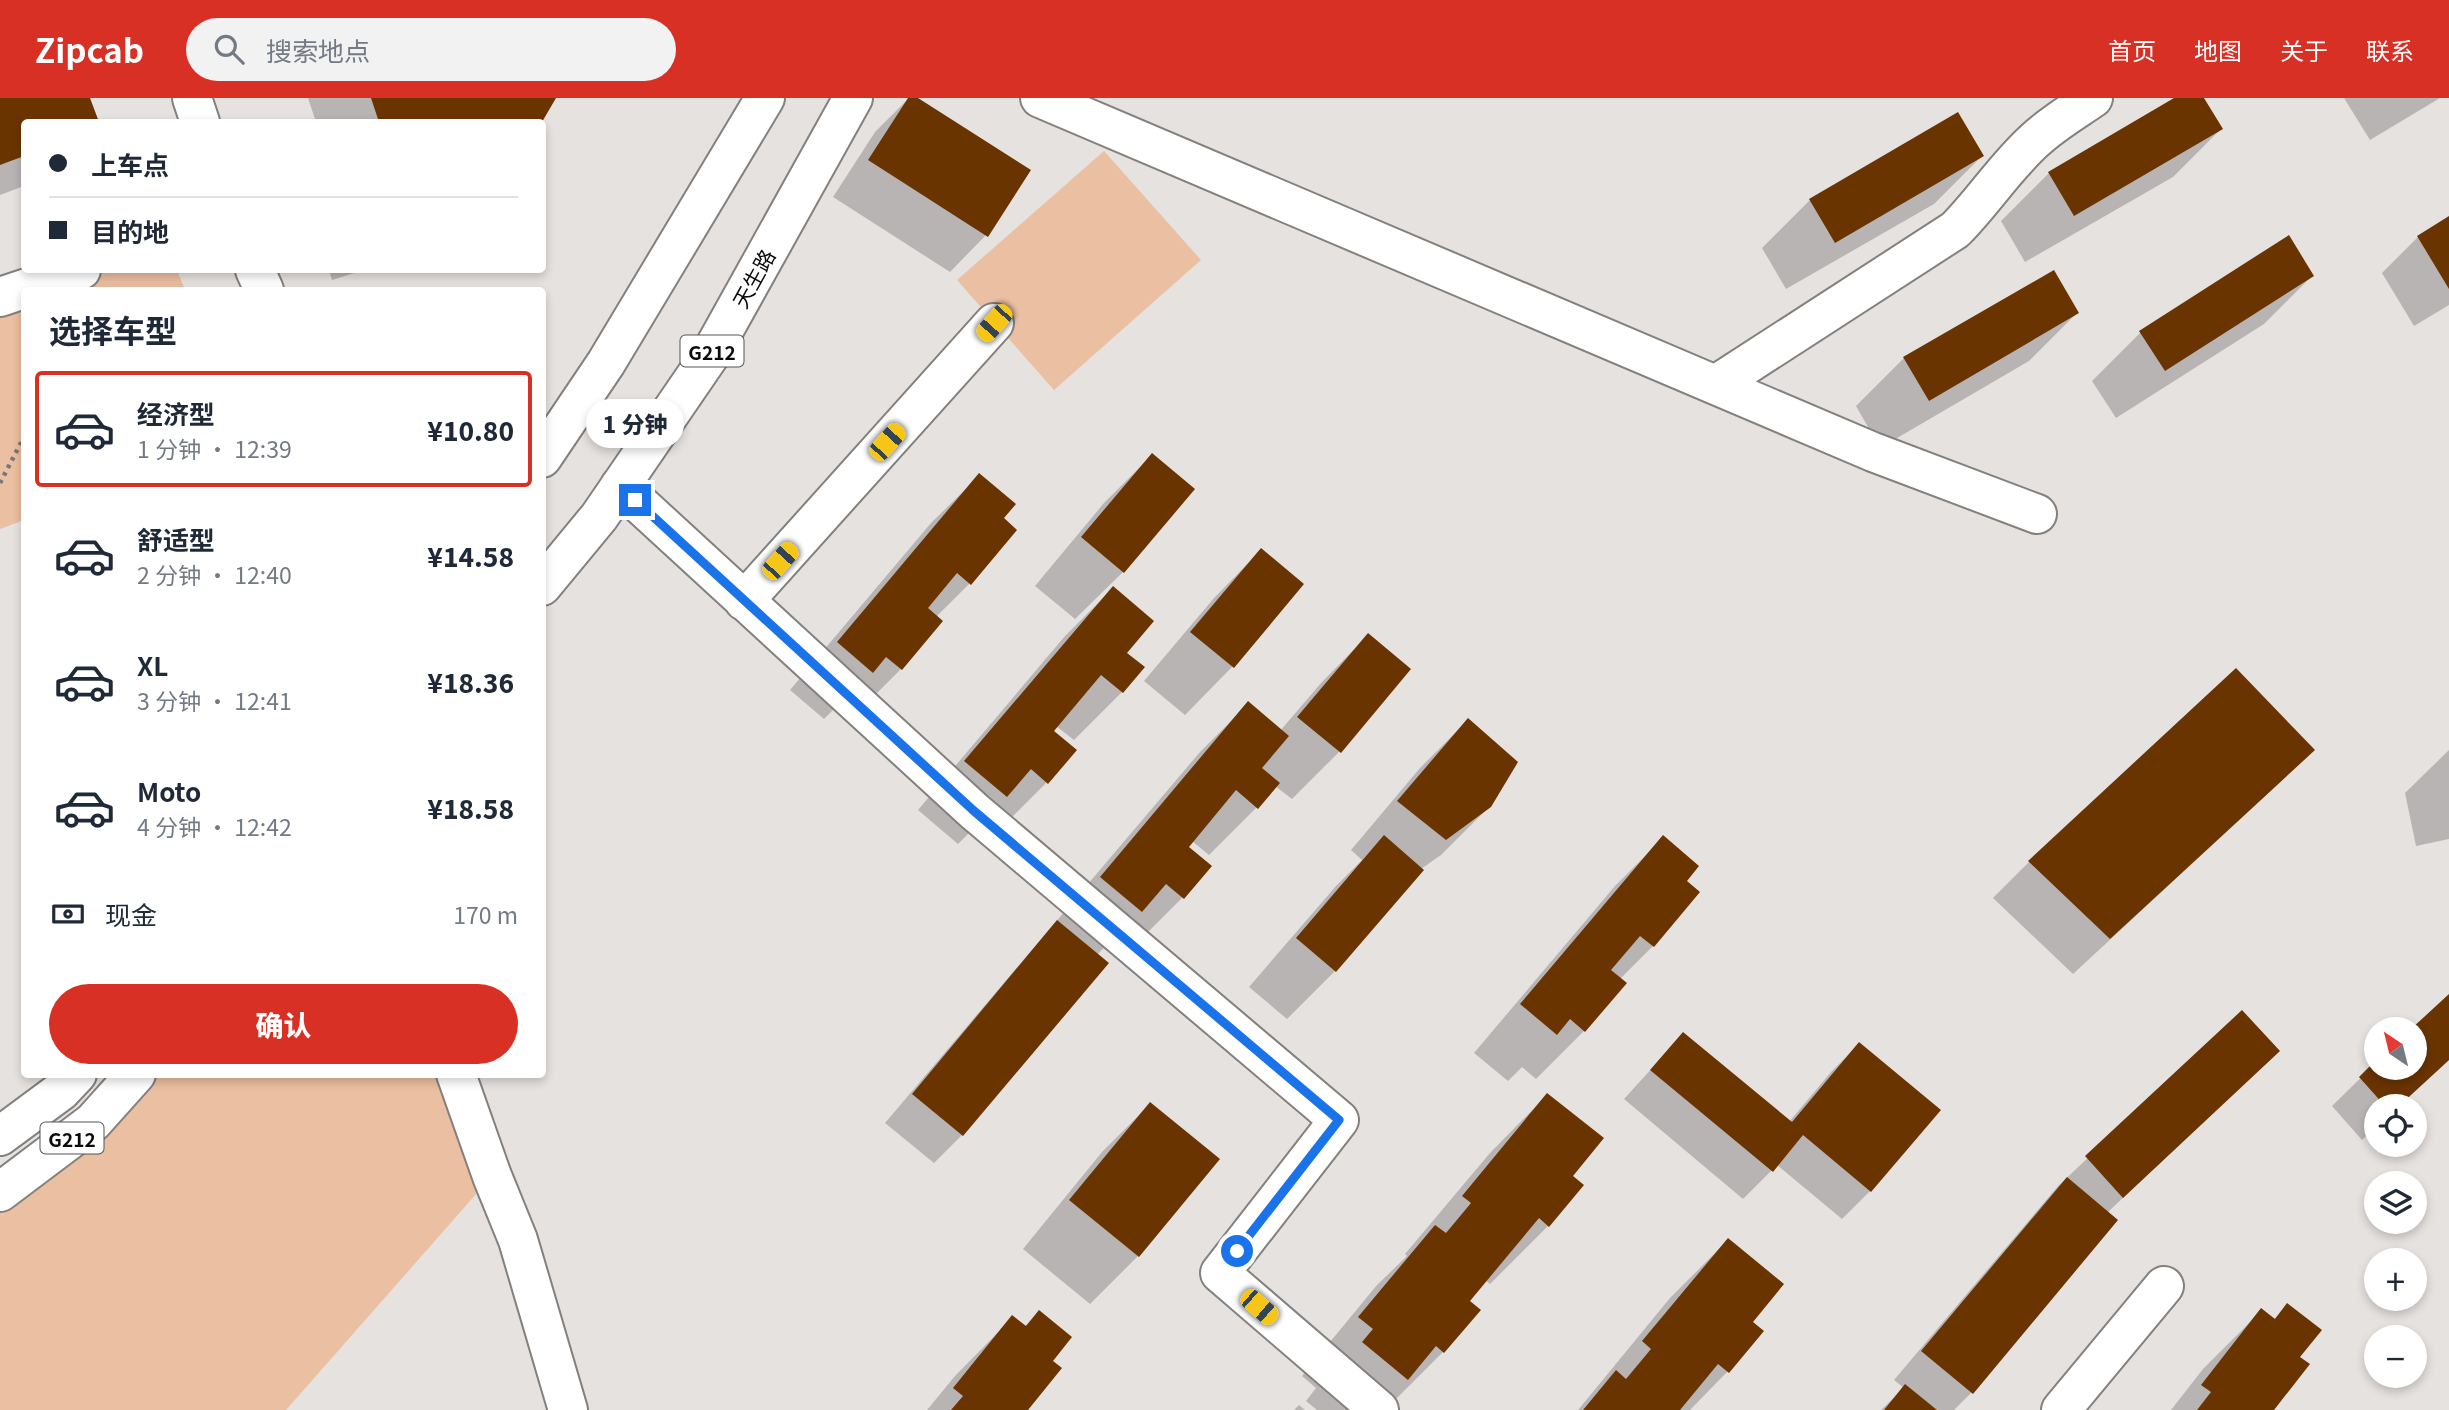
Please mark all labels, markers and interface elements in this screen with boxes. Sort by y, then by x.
search box [186,18,676,81]
text: Zipcab [35,25,144,73]
icon: search [210,30,248,68]
text: 搜索地点 [266,31,370,68]
text: 首页 [2108,32,2156,67]
text: 地图 [2194,32,2242,67]
text: 关于 [2280,32,2328,67]
text: 联系 [2366,32,2414,67]
text: 上车点 [91,145,169,182]
text: 目的地 [91,212,169,249]
street label: 天生路 [725,243,781,313]
car [973,300,1016,346]
text: 选择车型 [49,306,177,352]
road number: G212 [680,336,744,366]
text: 经济型 [137,394,215,431]
icon: car [53,398,116,461]
callout: 1 分钟 [586,398,684,448]
text: 1 分钟 [602,406,668,440]
text: ¥10.80 [427,411,514,448]
car [866,419,909,465]
text: 1 分钟 · 12:39 [137,431,292,465]
route end [619,484,651,516]
text: 舒适型 [137,520,215,557]
icon: car [53,524,116,587]
text: ¥14.58 [427,537,514,574]
car [759,538,802,584]
text: 2 分钟 · 12:40 [137,557,292,591]
text: XL [137,646,168,683]
icon: car [53,650,116,713]
text: ¥18.36 [427,663,514,700]
text: 3 分钟 · 12:41 [137,683,292,717]
text: Moto [137,772,201,809]
icon: car [53,776,116,839]
text: ¥18.58 [427,789,514,826]
text: 4 分钟 · 12:42 [137,809,292,843]
icon: cash [49,895,87,933]
text: 现金 [105,895,157,932]
text: 170 m [453,897,518,931]
button: 确认 [49,984,518,1064]
north arrow [2364,1017,2427,1080]
map controls [2364,1017,2427,1388]
button: locate [2364,1094,2427,1157]
road number: G212 [41,1122,104,1154]
button: layers [2364,1171,2427,1234]
route start [1221,1235,1253,1267]
button: + [2364,1248,2427,1311]
car [1237,1285,1282,1329]
button: − [2364,1325,2427,1388]

